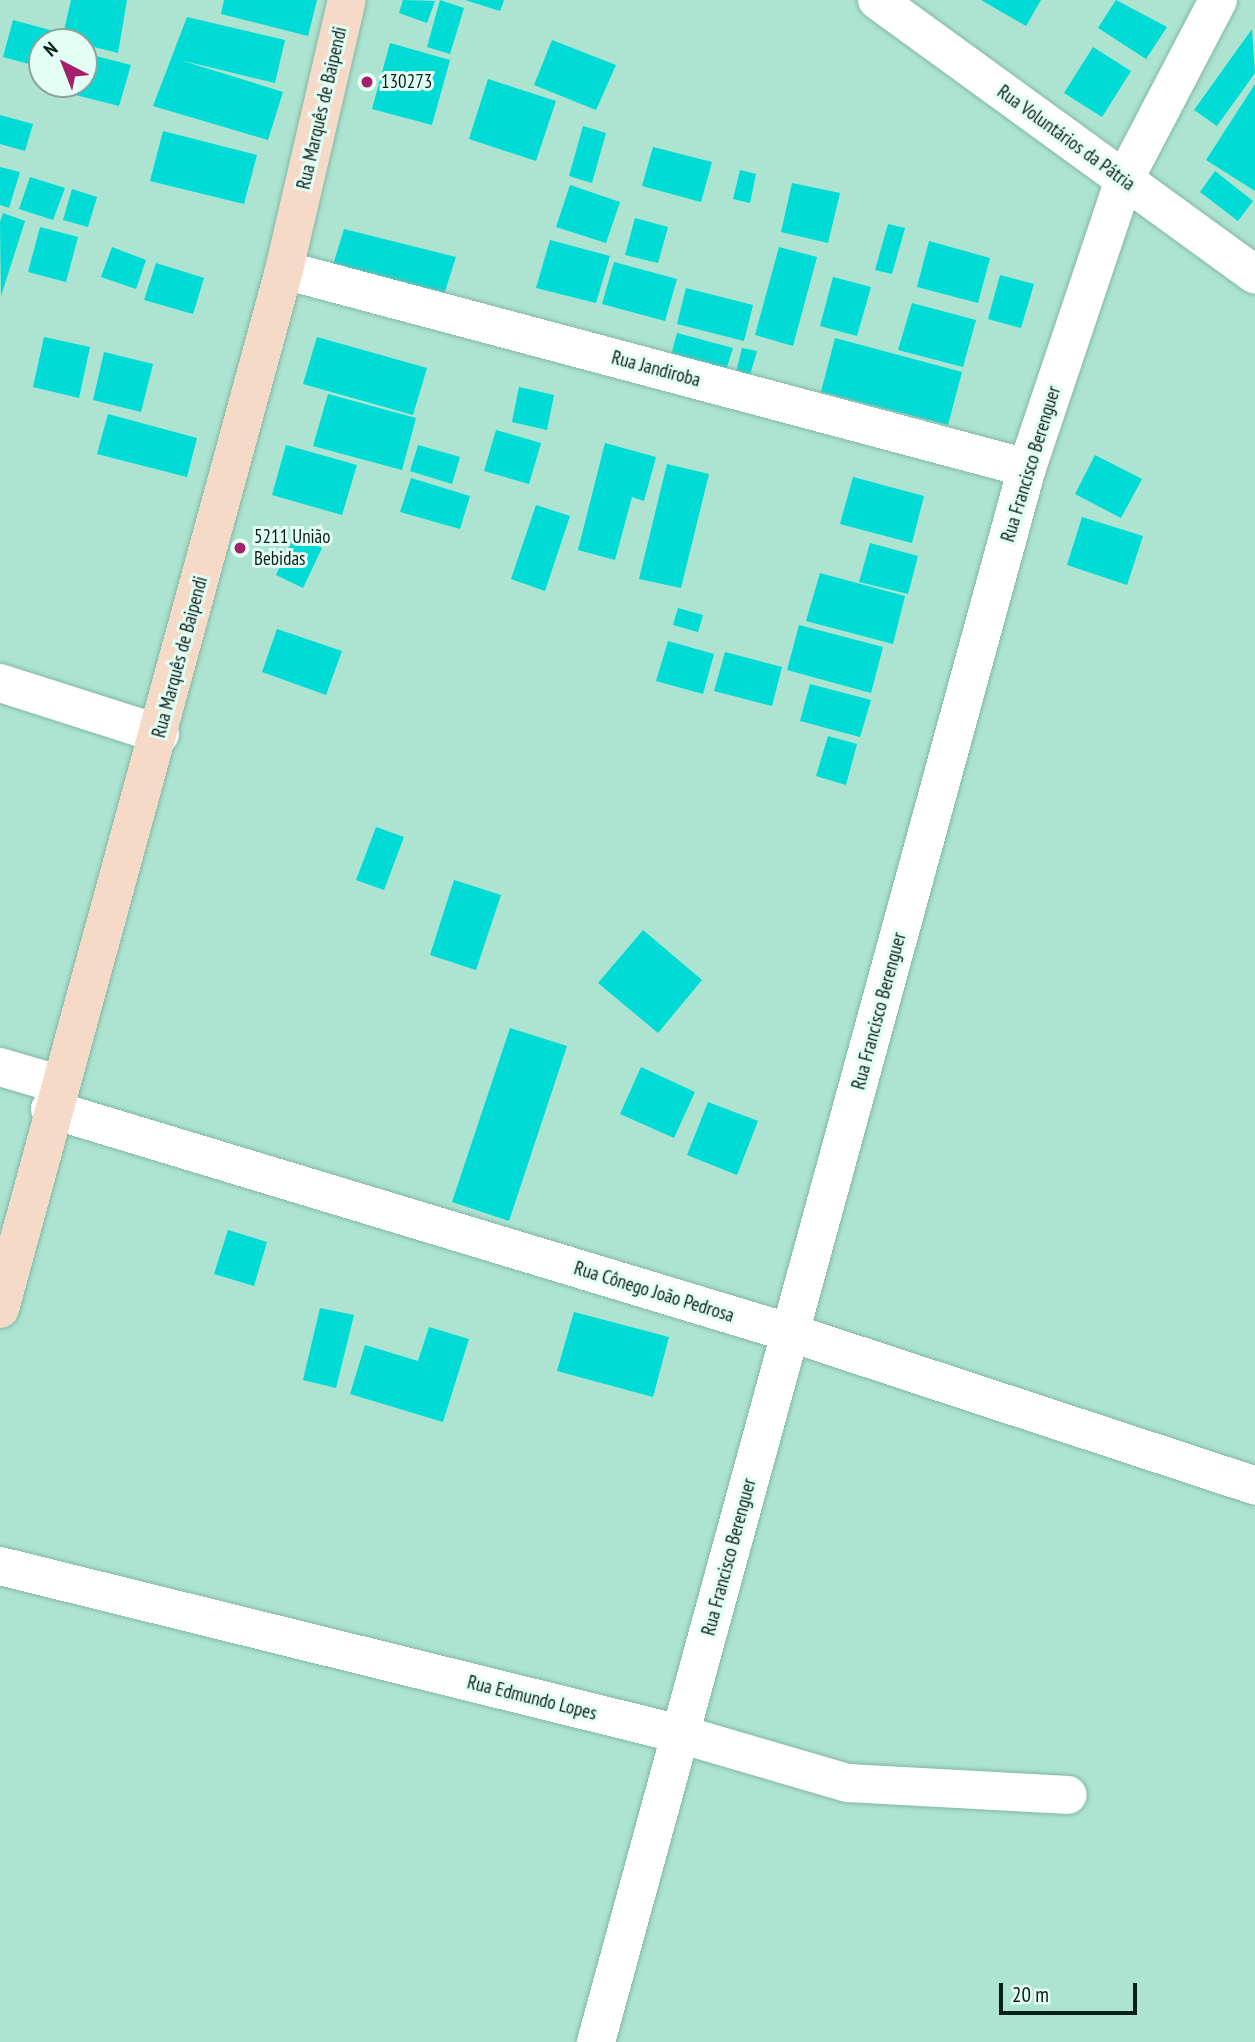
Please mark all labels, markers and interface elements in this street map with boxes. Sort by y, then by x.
street label: Rua Marquês de Baipendi [292,24,352,192]
north arrow [28,28,98,98]
text: N [38,37,62,61]
place label: 130273 [381,71,432,93]
marker: 130273 [359,74,375,90]
street label: Rua Voluntários da Pátria [993,80,1139,196]
street label: Rua Jandiroba [609,346,703,392]
street label: Rua Francisco Berenguer [996,383,1066,545]
place label: 5211 União Bebidas [254,526,330,570]
marker: 5211 União Bebidas [232,540,248,556]
street label: Rua Marquês de Baipendi [147,574,213,740]
street label: Rua Francisco Berenguer [847,930,911,1092]
street label: Rua Cônego João Pedrosa [571,1257,737,1327]
street label: Rua Francisco Berenguer [697,1476,761,1638]
street label: Rua Edmundo Lopes [465,1671,599,1725]
scale bar [1003,1968,1141,2012]
text: 20 m [1012,1981,1049,2008]

